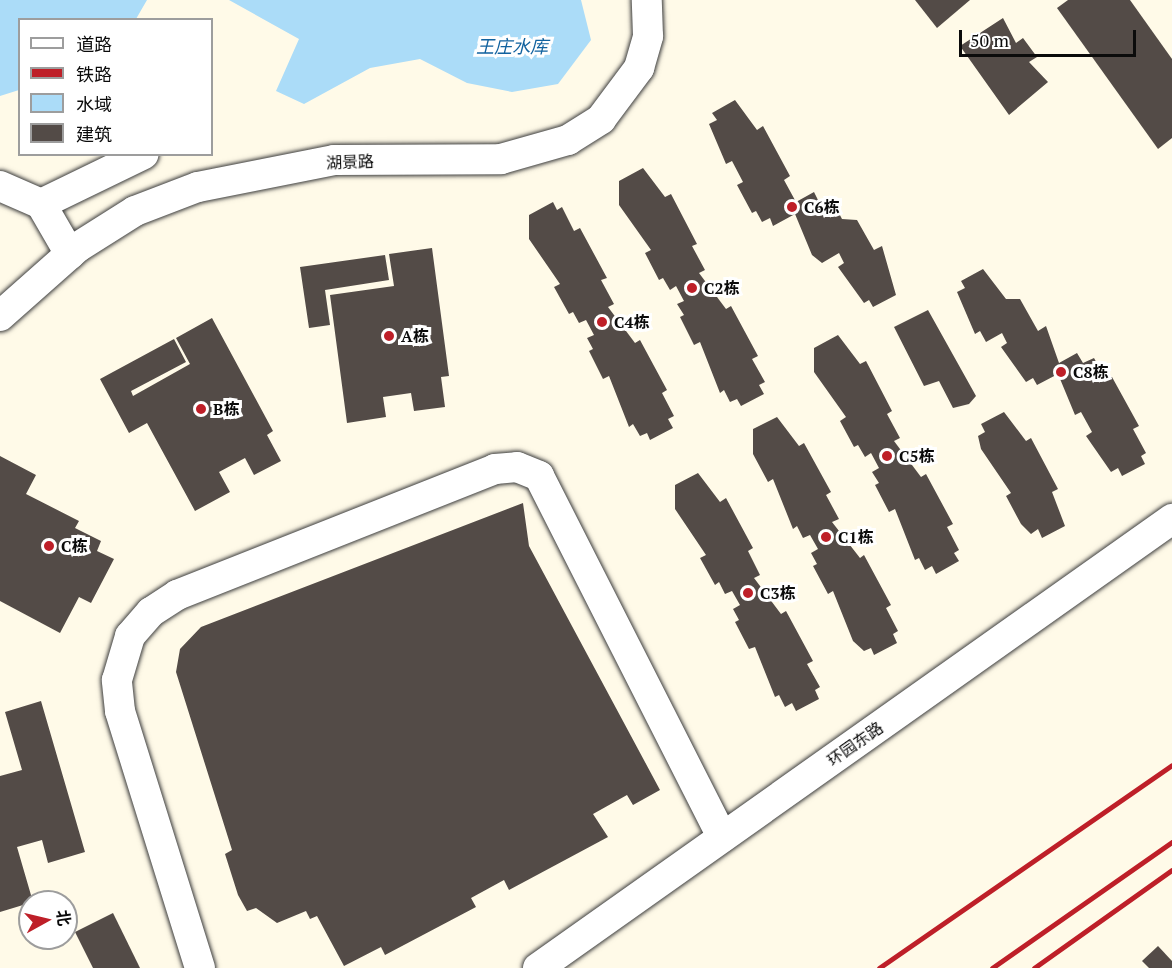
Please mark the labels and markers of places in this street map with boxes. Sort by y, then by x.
place label: C6栋 [804,197,839,217]
marker: C6栋 [785,200,799,214]
place label: C2栋 [704,278,739,298]
marker: C2栋 [685,281,699,295]
place label: C4栋 [614,312,649,332]
marker: C4栋 [595,315,609,329]
place label: A栋 [401,326,429,346]
marker: A栋 [382,329,396,343]
place label: C8栋 [1073,362,1108,382]
marker: C8栋 [1054,365,1068,379]
place label: B栋 [213,399,239,419]
marker: B栋 [194,402,208,416]
place label: C5栋 [899,446,934,466]
marker: C5栋 [880,449,894,463]
place label: C1栋 [838,527,873,547]
marker: C1栋 [819,530,833,544]
place label: C栋 [61,536,87,556]
marker: C栋 [42,539,56,553]
place label: C3栋 [760,583,795,603]
marker: C3栋 [741,586,755,600]

